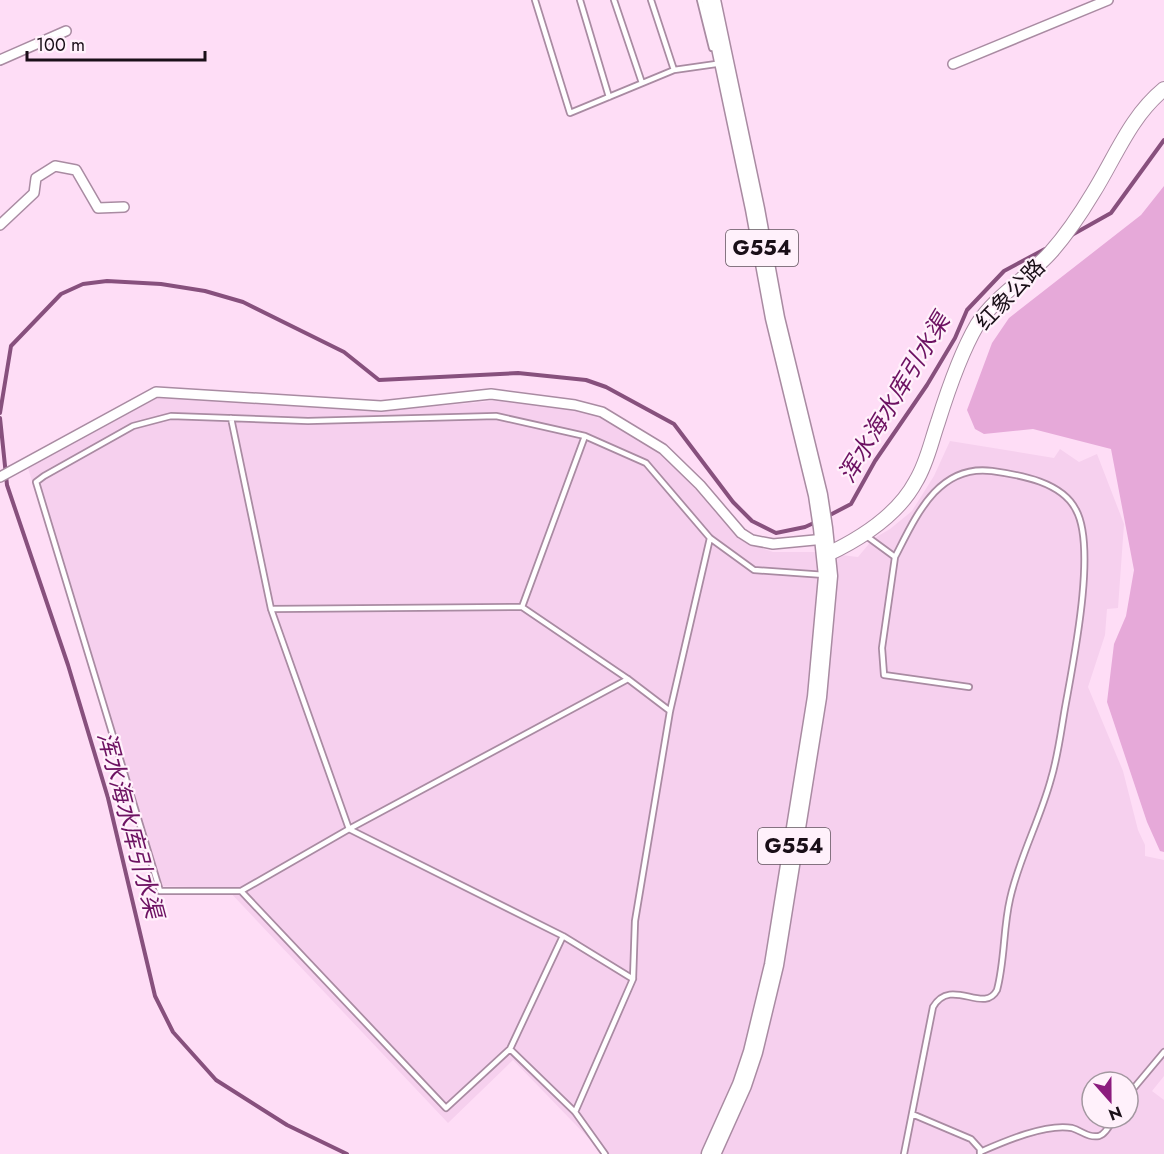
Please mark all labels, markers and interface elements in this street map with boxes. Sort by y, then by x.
scale bar [27,24,206,62]
text: 100 m [36,32,85,58]
road number: G554 [726,230,798,266]
street label: 红象公路 [968,251,1052,337]
water label: 浑水海水库引水渠 [829,304,960,489]
water label: 浑水海水库引水渠 [89,728,173,925]
road number: G554 [758,828,830,864]
north arrow [1080,1070,1140,1130]
text: N [1105,1101,1125,1127]

